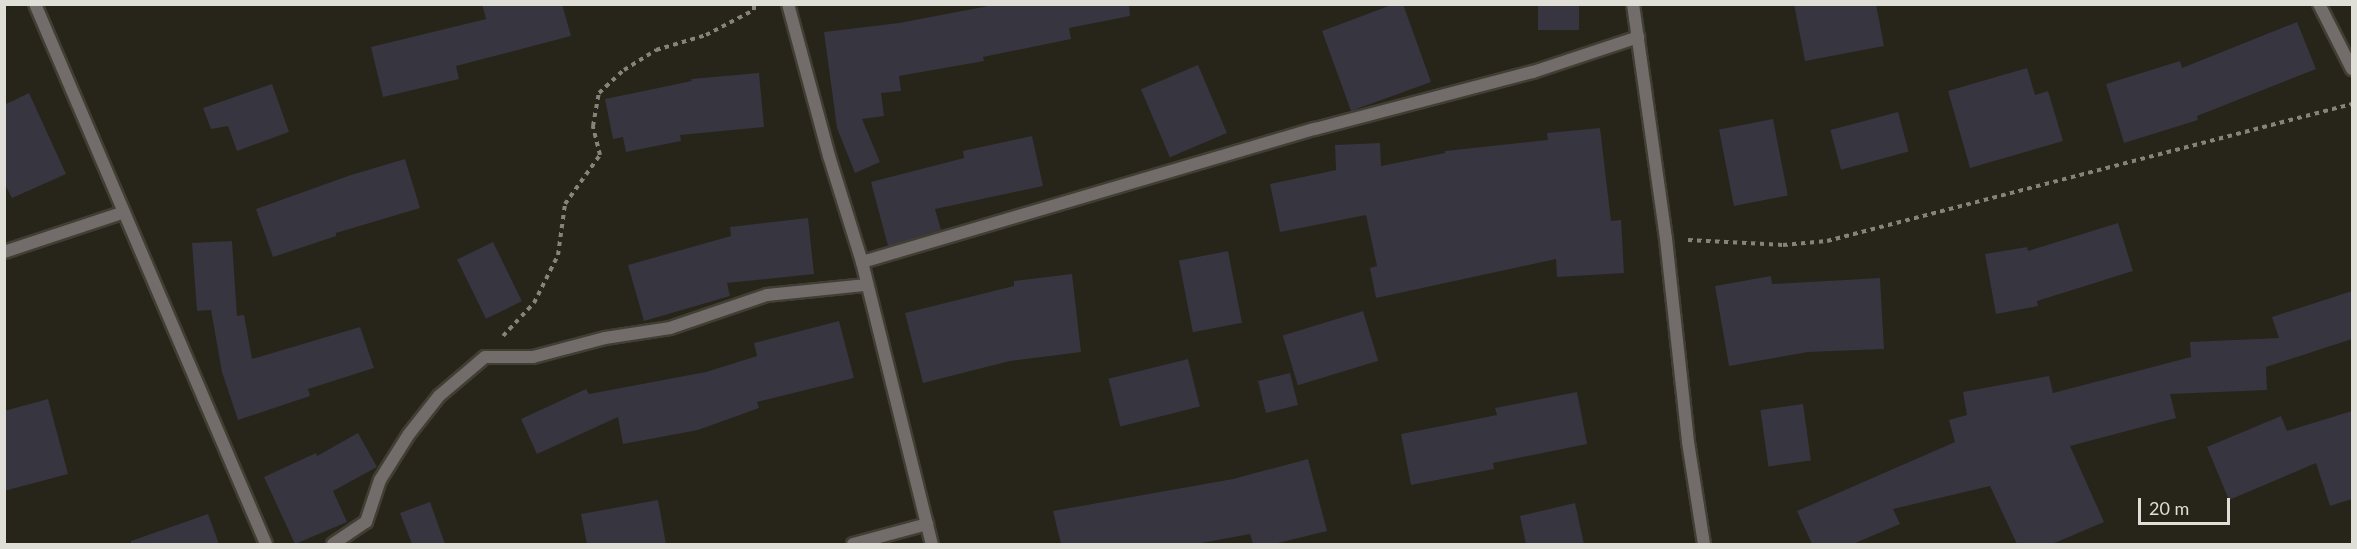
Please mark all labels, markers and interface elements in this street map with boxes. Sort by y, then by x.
scale bar [2141,486,2232,524]
text: 20 m [2149,497,2189,519]

